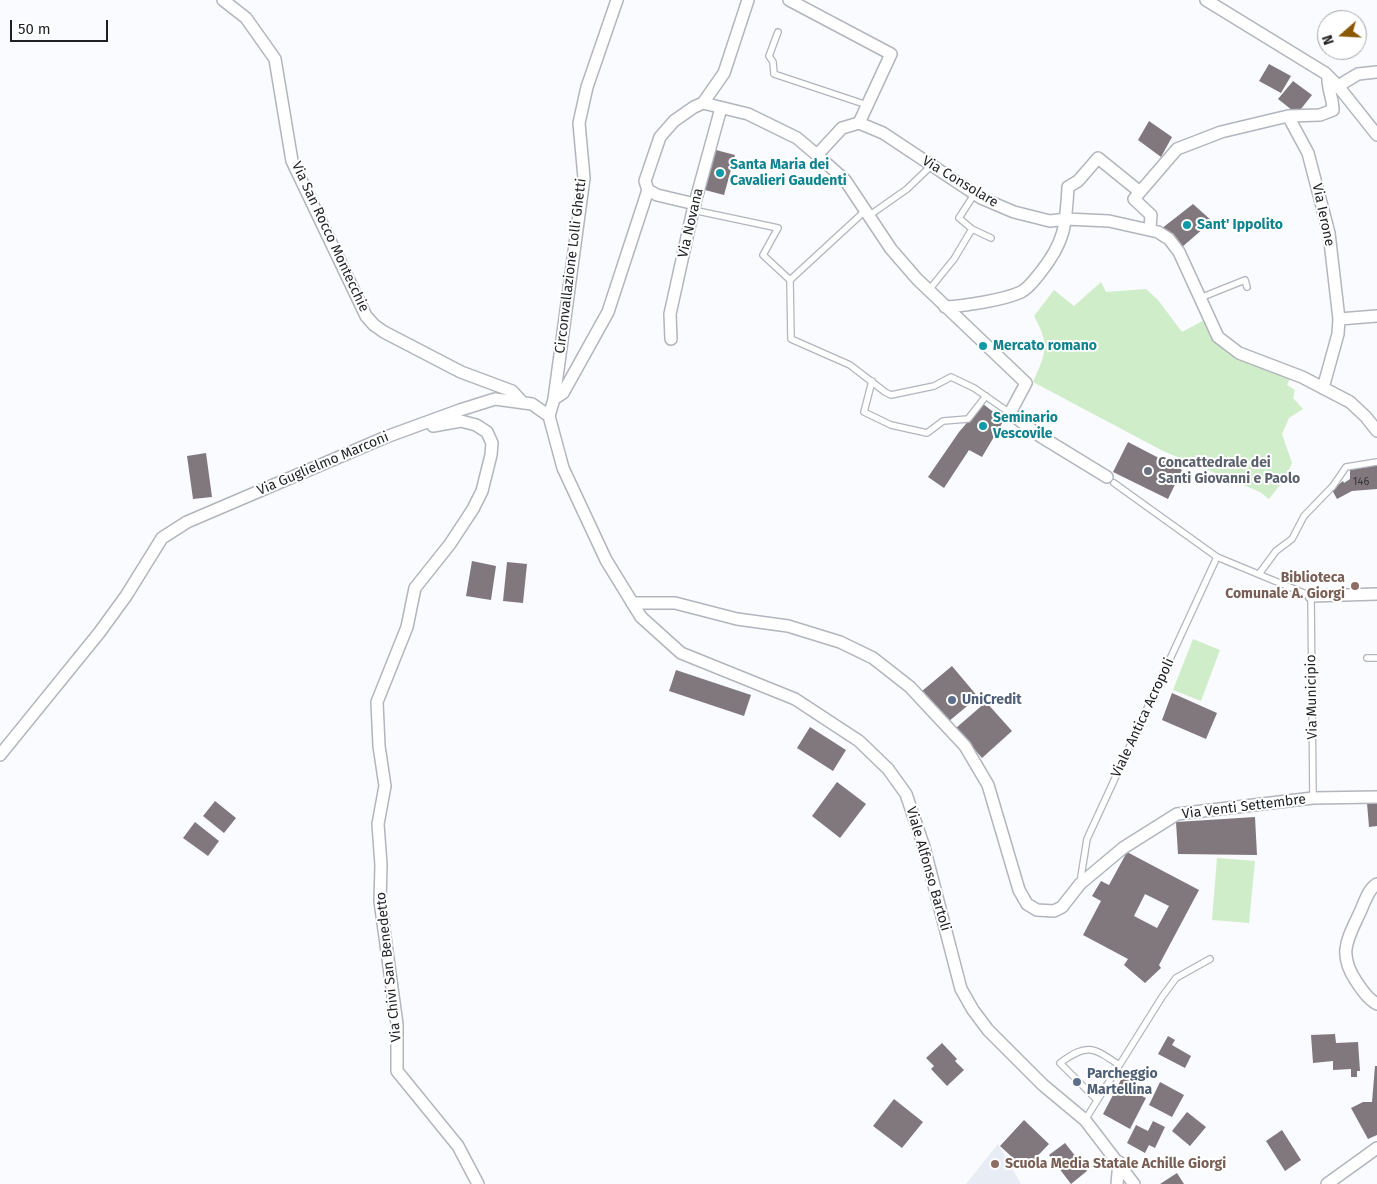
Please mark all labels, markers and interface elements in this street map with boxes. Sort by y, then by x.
scale bar [12,10,110,42]
north arrow [1317,10,1367,60]
text: 50 m [18,20,51,38]
text: N [1319,33,1338,47]
street label: Via Consolare [919,153,1001,211]
place label: Santa Maria dei Cavalieri Gaudenti [730,157,847,190]
street label: Via San Rocco Montecchie [288,159,372,315]
marker: Santa Maria dei Cavalieri Gaudenti [714,167,726,179]
street label: Circonvallazione Lolli Ghetti [552,177,590,355]
street label: Via Ierone [1308,182,1338,248]
street label: Via Novana [675,187,707,259]
place label: Sant' Ippolito [1197,217,1283,233]
marker: Sant' Ippolito [1181,219,1193,231]
place label: Mercato romano [993,338,1097,354]
marker: Mercato romano [977,340,989,352]
place label: Seminario Vescovile [993,410,1058,442]
marker: Seminario Vescovile [977,420,989,432]
street label: Via Guglielmo Marconi [255,429,391,499]
place label: Concattedrale dei Santi Giovanni e Paolo [1158,455,1300,488]
marker: Concattedrale dei Santi Giovanni e Paolo [1142,465,1154,477]
house number: 146 [1353,475,1369,489]
place label: Biblioteca Comunale A. Giorgi [1225,570,1345,602]
marker: Biblioteca Comunale A. Giorgi [1349,580,1361,592]
street label: Via Municipio [1303,654,1321,740]
street label: Viale Antica Acropoli [1108,655,1178,781]
place label: UniCredit [962,692,1022,708]
marker: UniCredit [946,694,958,706]
street label: Via Venti Settembre [1181,791,1307,823]
street label: Viale Alfonso Bartoli [902,805,954,933]
street label: Via Chivi San Benedetto [373,891,405,1043]
place label: Parcheggio Martellina [1087,1066,1158,1098]
marker: Parcheggio Martellina [1071,1076,1083,1088]
place label: Scuola Media Statale Achille Giorgi [1005,1156,1226,1172]
marker: Scuola Media Statale Achille Giorgi [989,1158,1001,1170]

